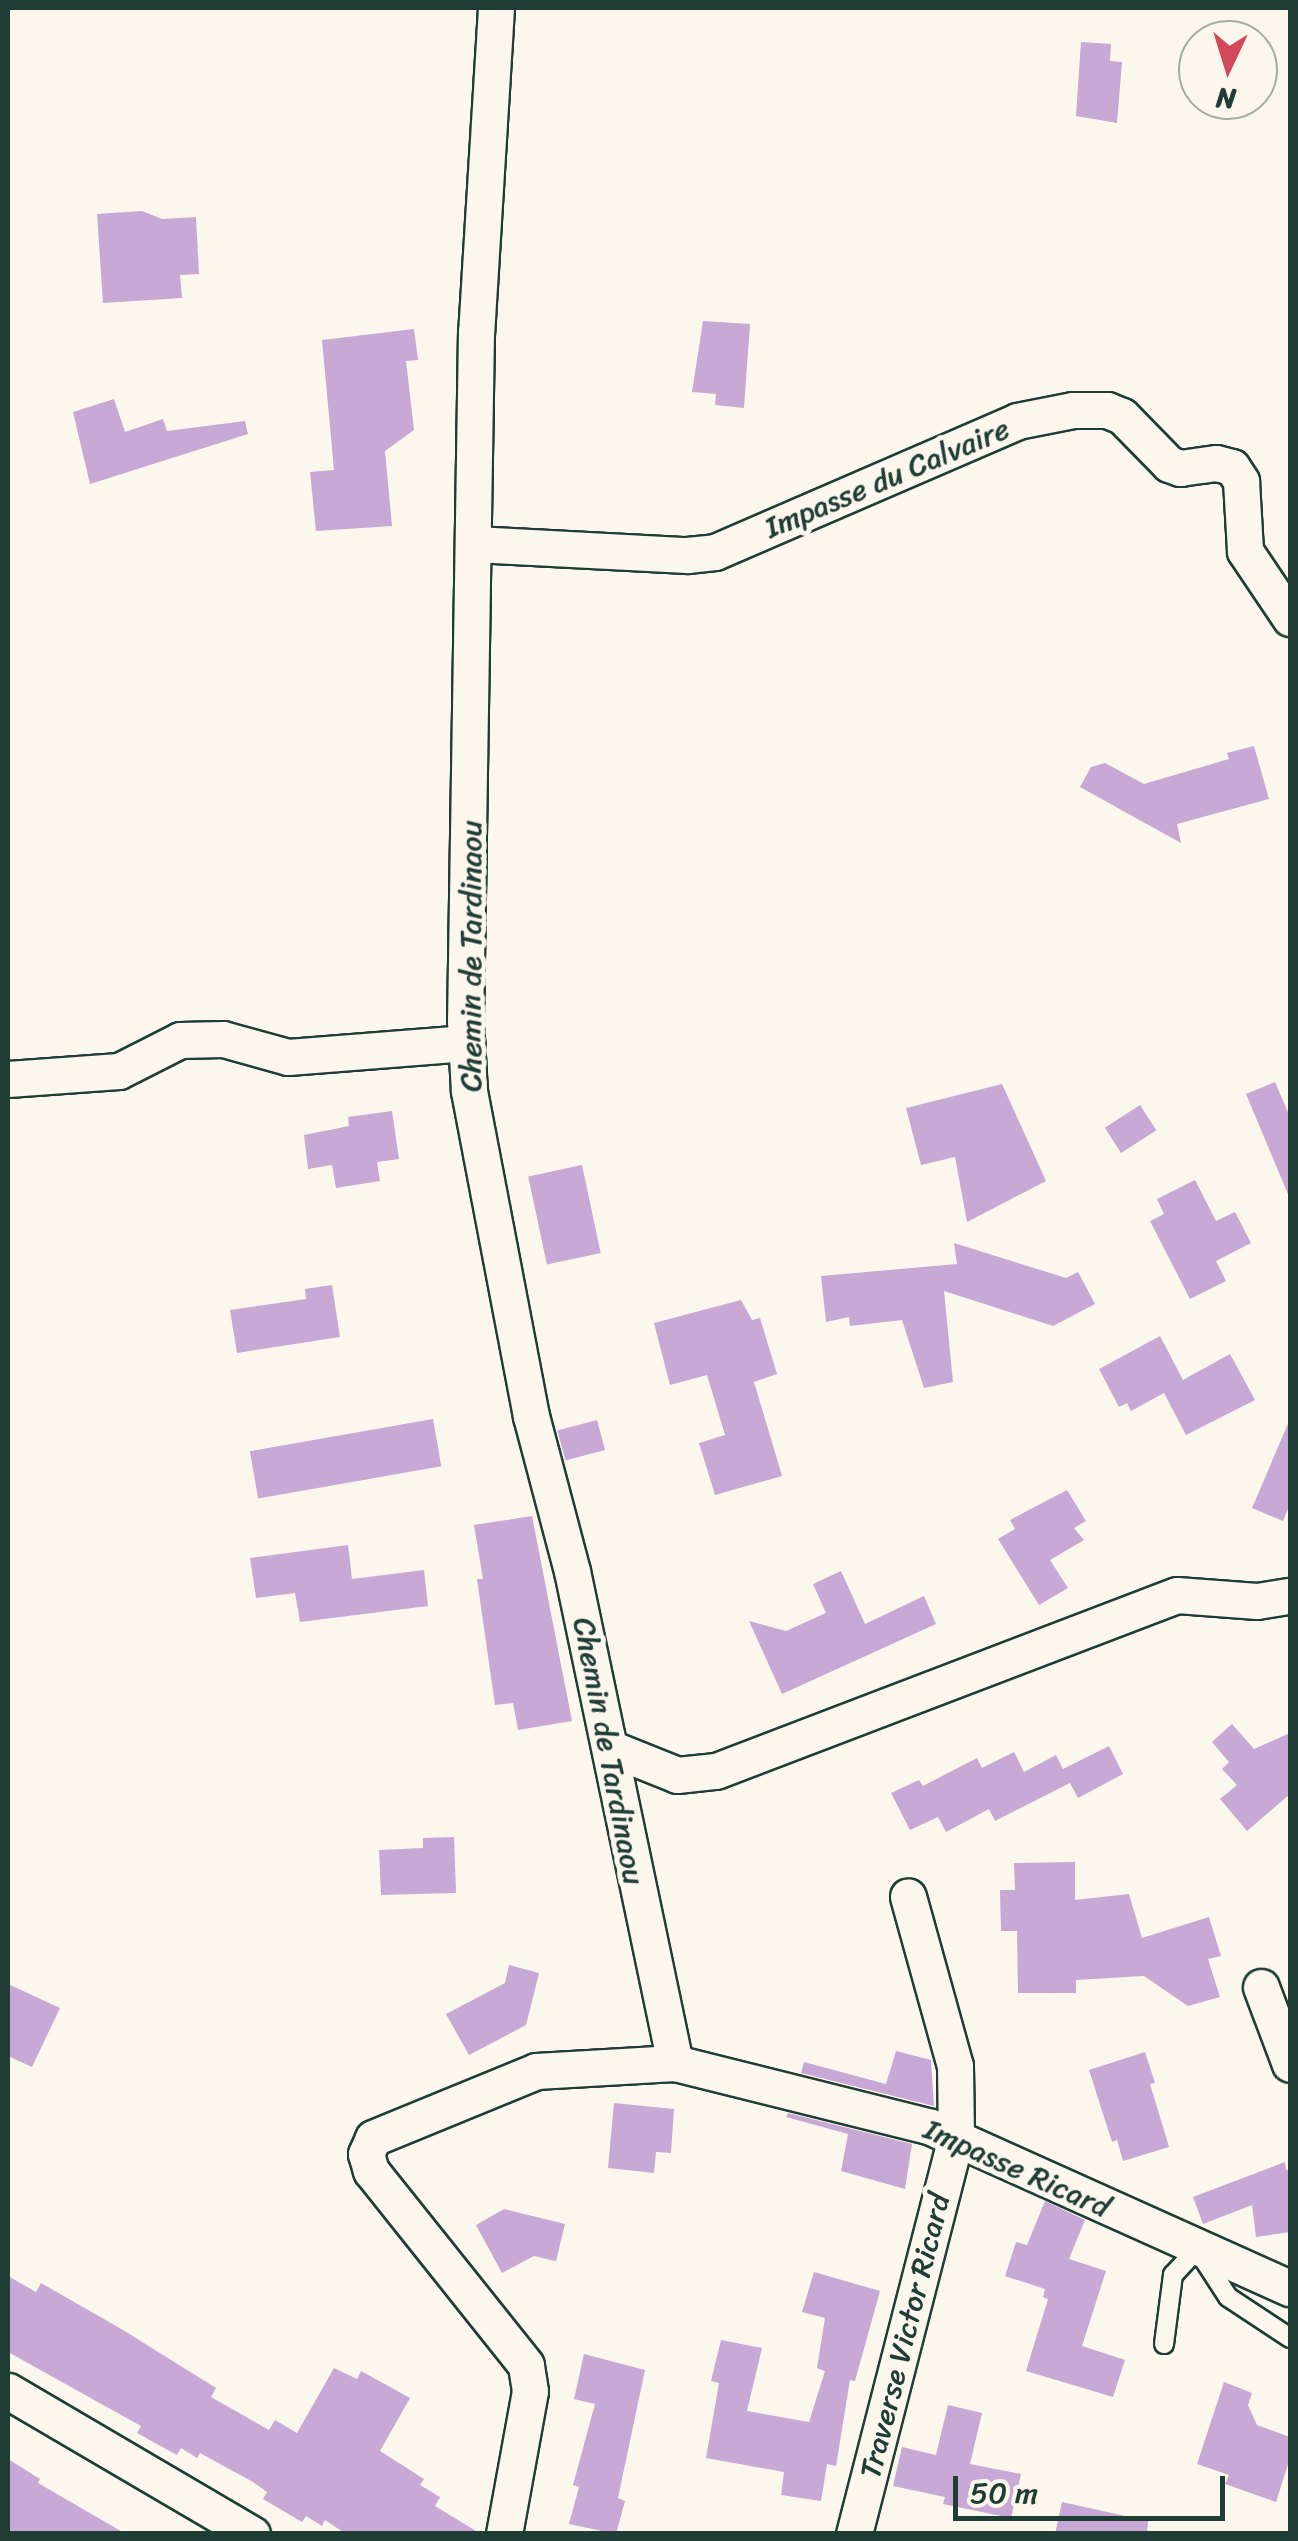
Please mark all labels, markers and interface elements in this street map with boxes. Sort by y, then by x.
north arrow [1178,20,1278,120]
text: N [1215,73,1237,124]
street label: Impasse du Calvaire [759,410,1015,546]
street label: Chemin de Tardinaou [453,820,489,1092]
street label: Chemin de Tardinaou [565,1614,653,1888]
street label: Impasse Ricard [918,2111,1116,2225]
street label: Traverse Victor Ricard [852,2189,958,2483]
scale bar [958,2456,1230,2518]
text: 50 m [970,2466,1038,2520]

